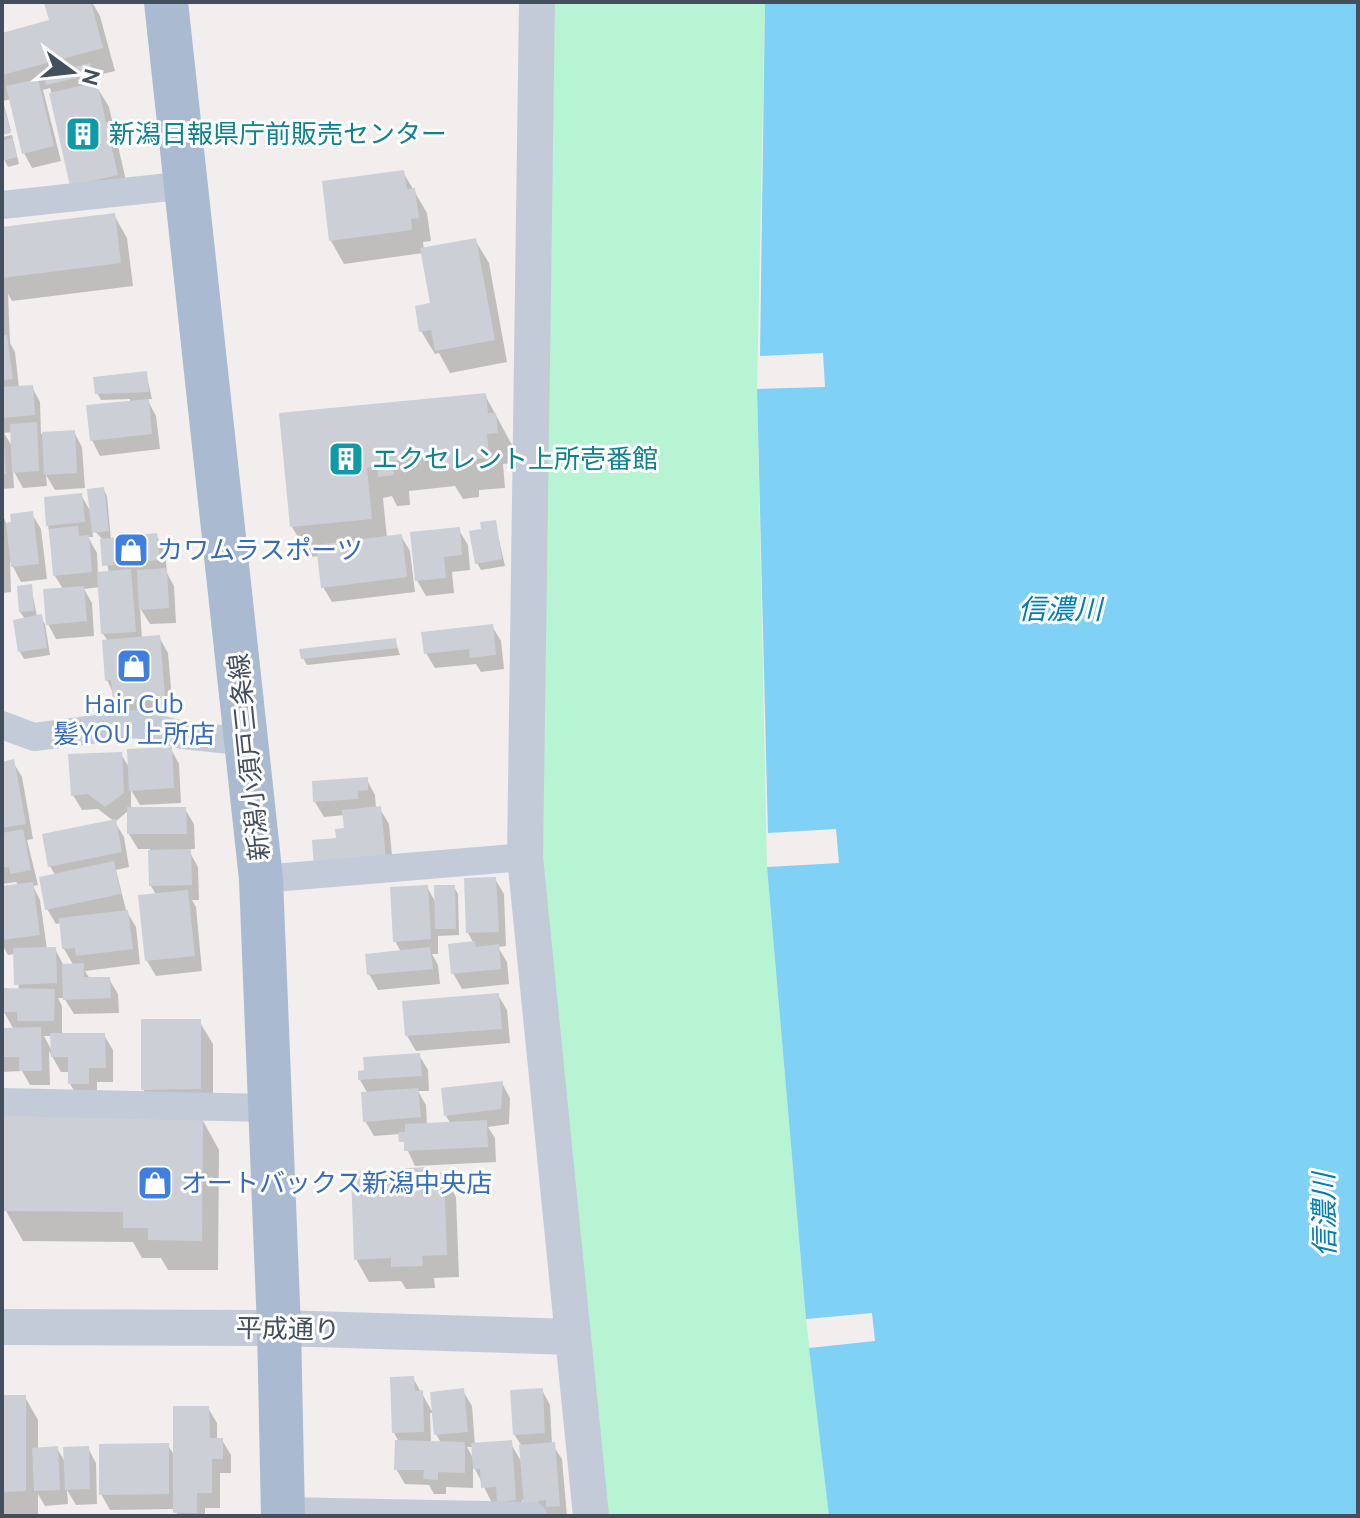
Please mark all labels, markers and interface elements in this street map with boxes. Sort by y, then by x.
north arrow [32,32,112,112]
text: N [78,66,106,88]
building icon: 新潟日報県庁前販売センター [64,115,102,153]
place label: 新潟日報県庁前販売センター [109,119,447,148]
building icon: エクセレント上所壱番館 [327,440,365,478]
place label: エクセレント上所壱番館 [372,444,658,473]
shop icon: カワムラスポーツ [112,531,150,569]
place label: カワムラスポーツ [157,535,363,564]
water label: 信濃川 [1018,593,1105,624]
shop icon: Hair Cub 髪YOU 上所店 [115,647,153,685]
street label: 新潟小須戸三条線 [223,652,274,862]
place label: Hair Cub 髪YOU 上所店 [53,689,215,748]
shop icon: オートバックス新潟中央店 [136,1164,174,1202]
place label: オートバックス新潟中央店 [181,1168,492,1197]
water label: 信濃川 [1307,1170,1340,1257]
street label: 平成通り [236,1313,340,1344]

